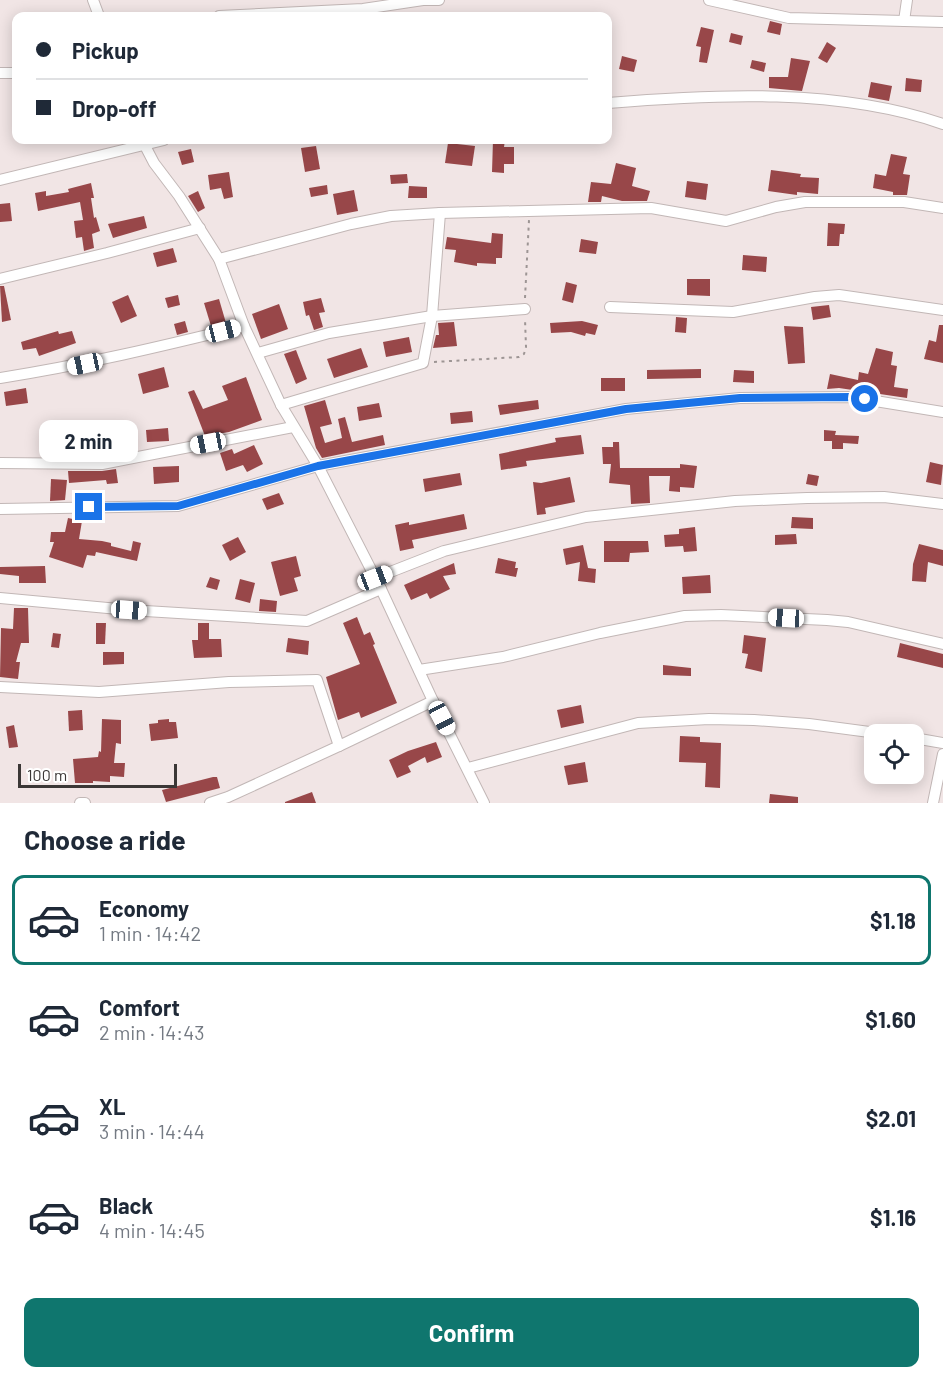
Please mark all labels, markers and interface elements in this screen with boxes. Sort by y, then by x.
text: Pickup [72,37,139,63]
text: Drop-off [72,95,156,121]
car [203,318,243,344]
car [66,351,104,377]
route start [851,385,878,412]
callout: 2 min [40,420,138,462]
text: 2 min [65,429,112,453]
car [189,431,227,455]
route end [75,493,102,520]
car [355,563,395,593]
car [110,600,148,620]
car [768,608,804,628]
car [426,698,458,738]
map controls [864,724,924,784]
button: locate [864,724,924,784]
scale bar [18,761,177,788]
text: 100 m [27,765,67,784]
text: Choose a ride [24,823,186,855]
icon: car [27,893,81,947]
text: Economy [99,895,189,921]
text: $1.18 [870,907,916,933]
text: 1 min · 14:42 [99,921,201,945]
icon: car [27,992,81,1046]
text: Comfort [99,994,180,1020]
text: $1.60 [865,1006,916,1032]
text: 2 min · 14:43 [99,1020,204,1044]
icon: car [27,1091,81,1145]
text: XL [99,1093,125,1119]
text: $2.01 [866,1105,916,1131]
text: 3 min · 14:44 [99,1119,205,1143]
icon: car [27,1190,81,1244]
text: Black [99,1192,153,1218]
text: $1.16 [870,1204,916,1230]
text: 4 min · 14:45 [99,1218,205,1242]
button: Confirm [24,1298,919,1367]

